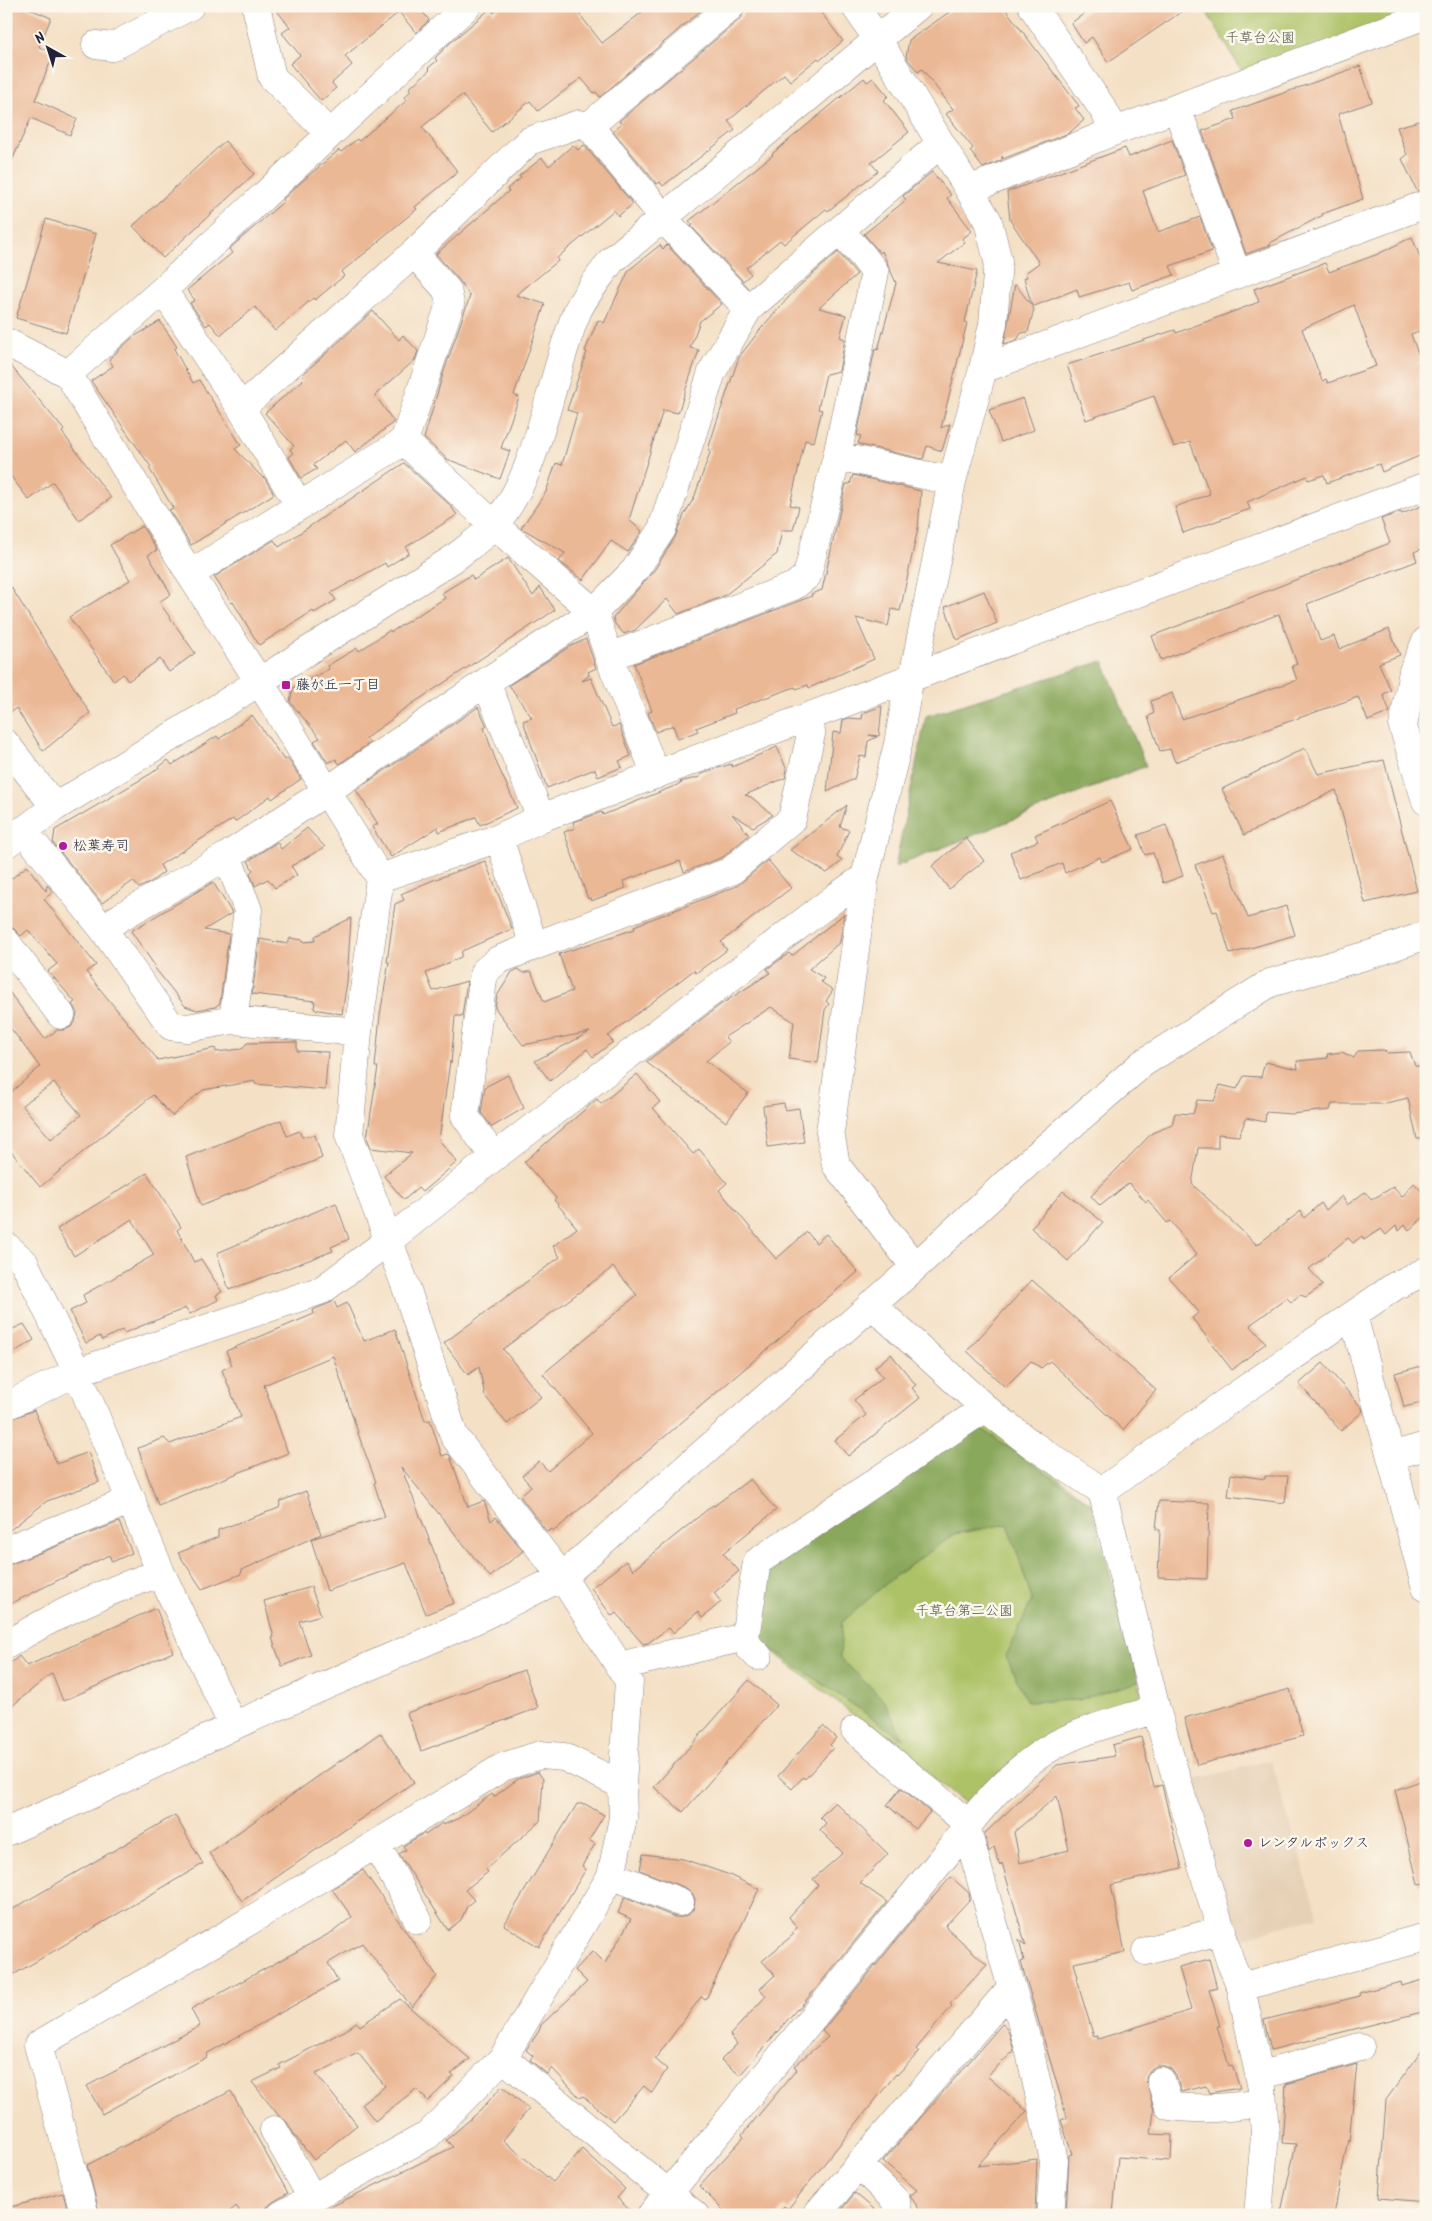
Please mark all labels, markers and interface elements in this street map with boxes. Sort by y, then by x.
north arrow [22,22,72,72]
text: N [30,27,51,50]
park label: 千草台公園 [1225,27,1295,49]
place label: 藤が丘一丁目 [296,674,380,696]
marker: 藤が丘一丁目 [280,679,292,691]
place label: 松葉寿司 [73,835,129,857]
marker: 松葉寿司 [57,840,69,852]
park label: 千草台第二公園 [915,1600,1013,1622]
place label: レンタルボックス [1258,1832,1369,1854]
marker: レンタルボックス [1242,1837,1254,1849]

